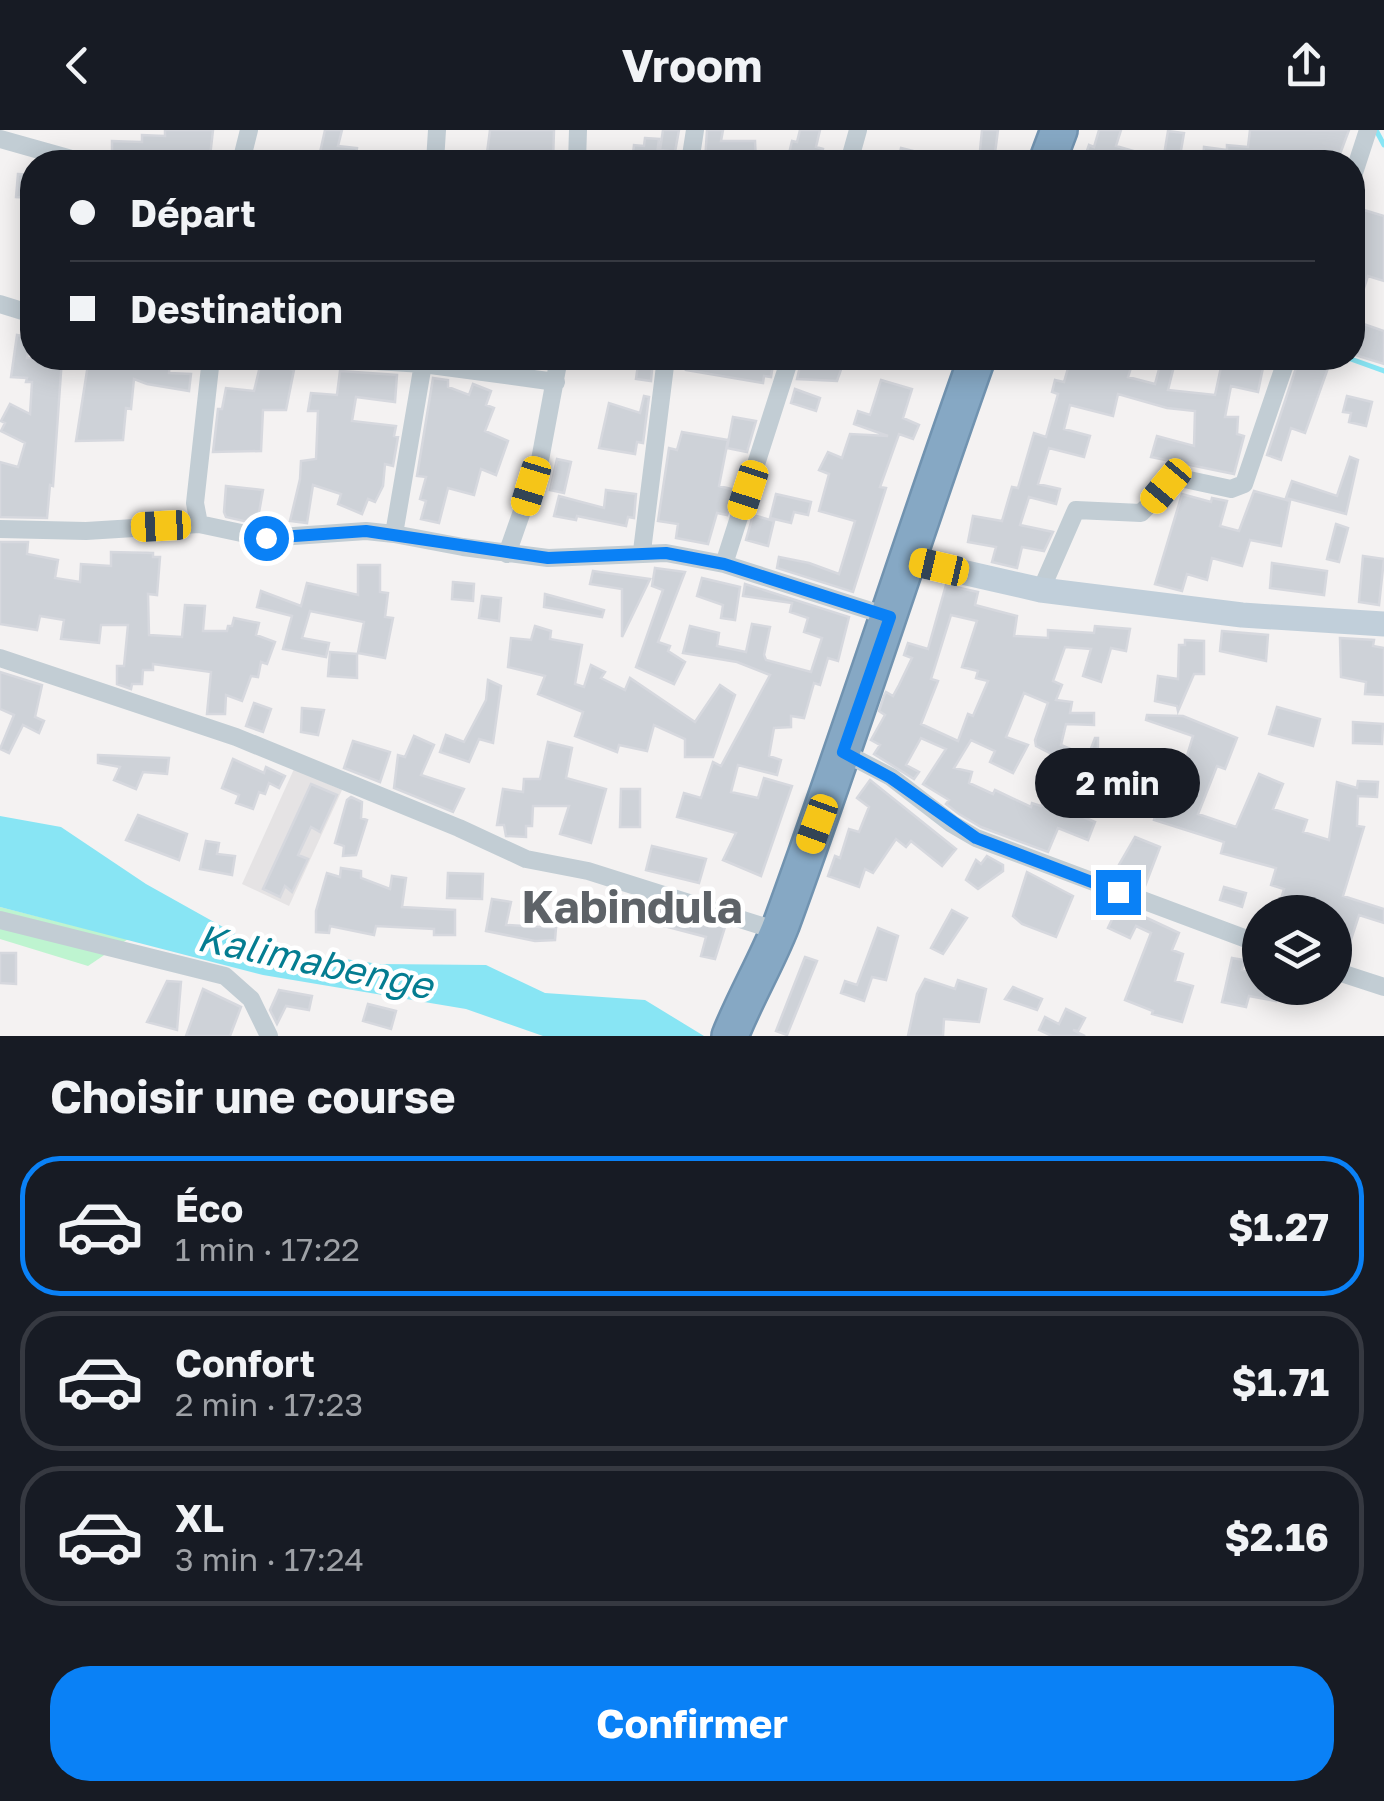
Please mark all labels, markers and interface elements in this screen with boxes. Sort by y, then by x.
icon: back [50,38,105,93]
text: Vroom [622,38,762,92]
icon: share [1279,38,1334,93]
text: Départ [130,190,256,235]
text: Destination [130,286,343,331]
car [508,453,554,519]
car [1135,453,1197,519]
car [724,457,772,523]
car [130,509,192,543]
route start [244,516,289,561]
car [906,546,972,588]
callout: 2 min [1036,747,1200,817]
text: 2 min [1076,764,1159,802]
car [793,791,841,857]
route end [1096,870,1141,915]
district label: Kabindula [521,879,743,933]
map controls [1242,895,1352,1005]
button: layers [1242,895,1352,1005]
water label: Kalimabenge [194,914,440,1008]
text: Choisir une course [50,1069,456,1123]
icon: car [55,1181,145,1271]
text: Éco [175,1185,243,1230]
text: $1.27 [1228,1204,1329,1249]
text: 1 min · 17:22 [175,1230,360,1268]
icon: car [55,1336,145,1426]
text: Confort [175,1340,315,1385]
text: $1.71 [1232,1359,1329,1404]
text: 2 min · 17:23 [175,1385,363,1423]
icon: car [55,1491,145,1581]
text: XL [175,1495,224,1540]
text: $2.16 [1224,1514,1329,1559]
text: 3 min · 17:24 [175,1540,364,1578]
button: Confirmer [50,1666,1334,1781]

